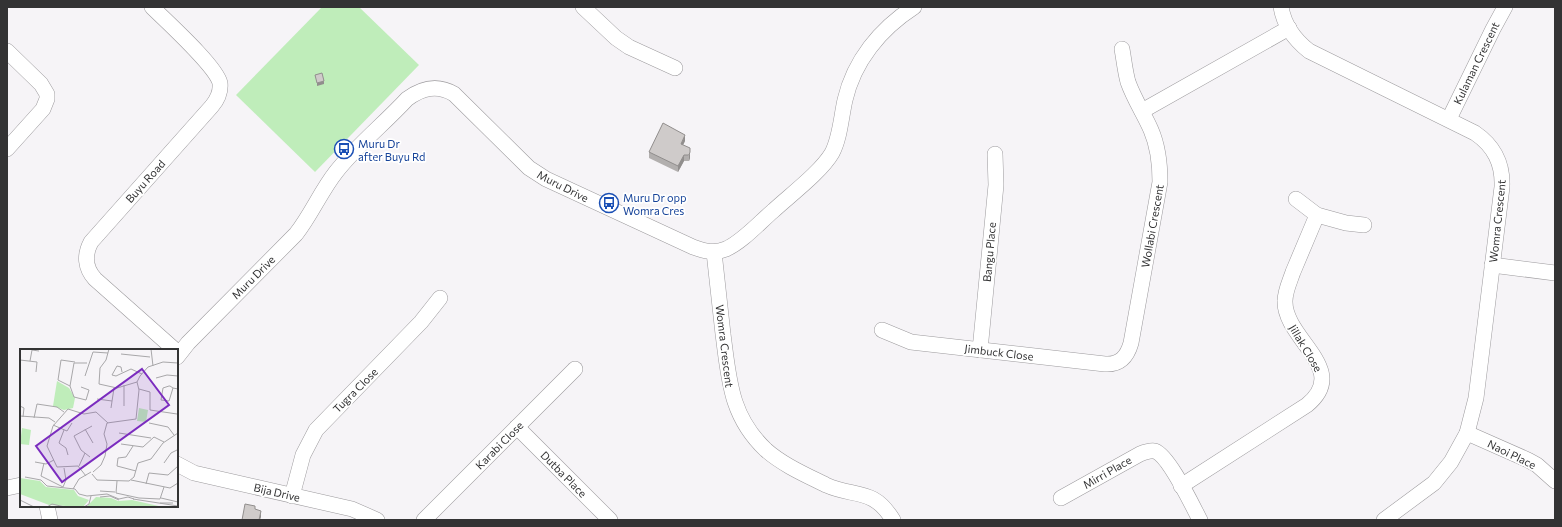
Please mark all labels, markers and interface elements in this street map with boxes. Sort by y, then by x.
street label: Kulaman Crescent [1450,19,1502,106]
place label: Muru Dr after Buyu Rd [358,137,425,163]
bus stop icon: Muru Dr after Buyu Rd [333,138,355,160]
street label: Buyu Road [122,157,168,205]
street label: Muru Drive [535,168,591,205]
street label: Womra Crescent [1486,178,1508,263]
street label: Wollabi Crescent [1138,183,1166,269]
place label: Muru Dr opp Womra Cres [623,191,686,217]
bus stop icon: Muru Dr opp Womra Cres [598,192,620,214]
street label: Bangu Place [980,221,998,282]
street label: Muru Drive [229,253,277,301]
street label: Womra Crescent [713,304,737,389]
street label: Jillak Close [1286,322,1325,375]
street label: Jimbuck Close [964,341,1034,364]
inset map [20,349,178,507]
street label: Tugra Close [330,365,380,415]
street label: Karabi Close [472,418,526,472]
street label: Naoi Place [1486,437,1539,471]
street label: Dutba Place [538,448,590,500]
street label: Mirri Place [1080,453,1134,491]
street label: Bija Drive [253,480,302,504]

